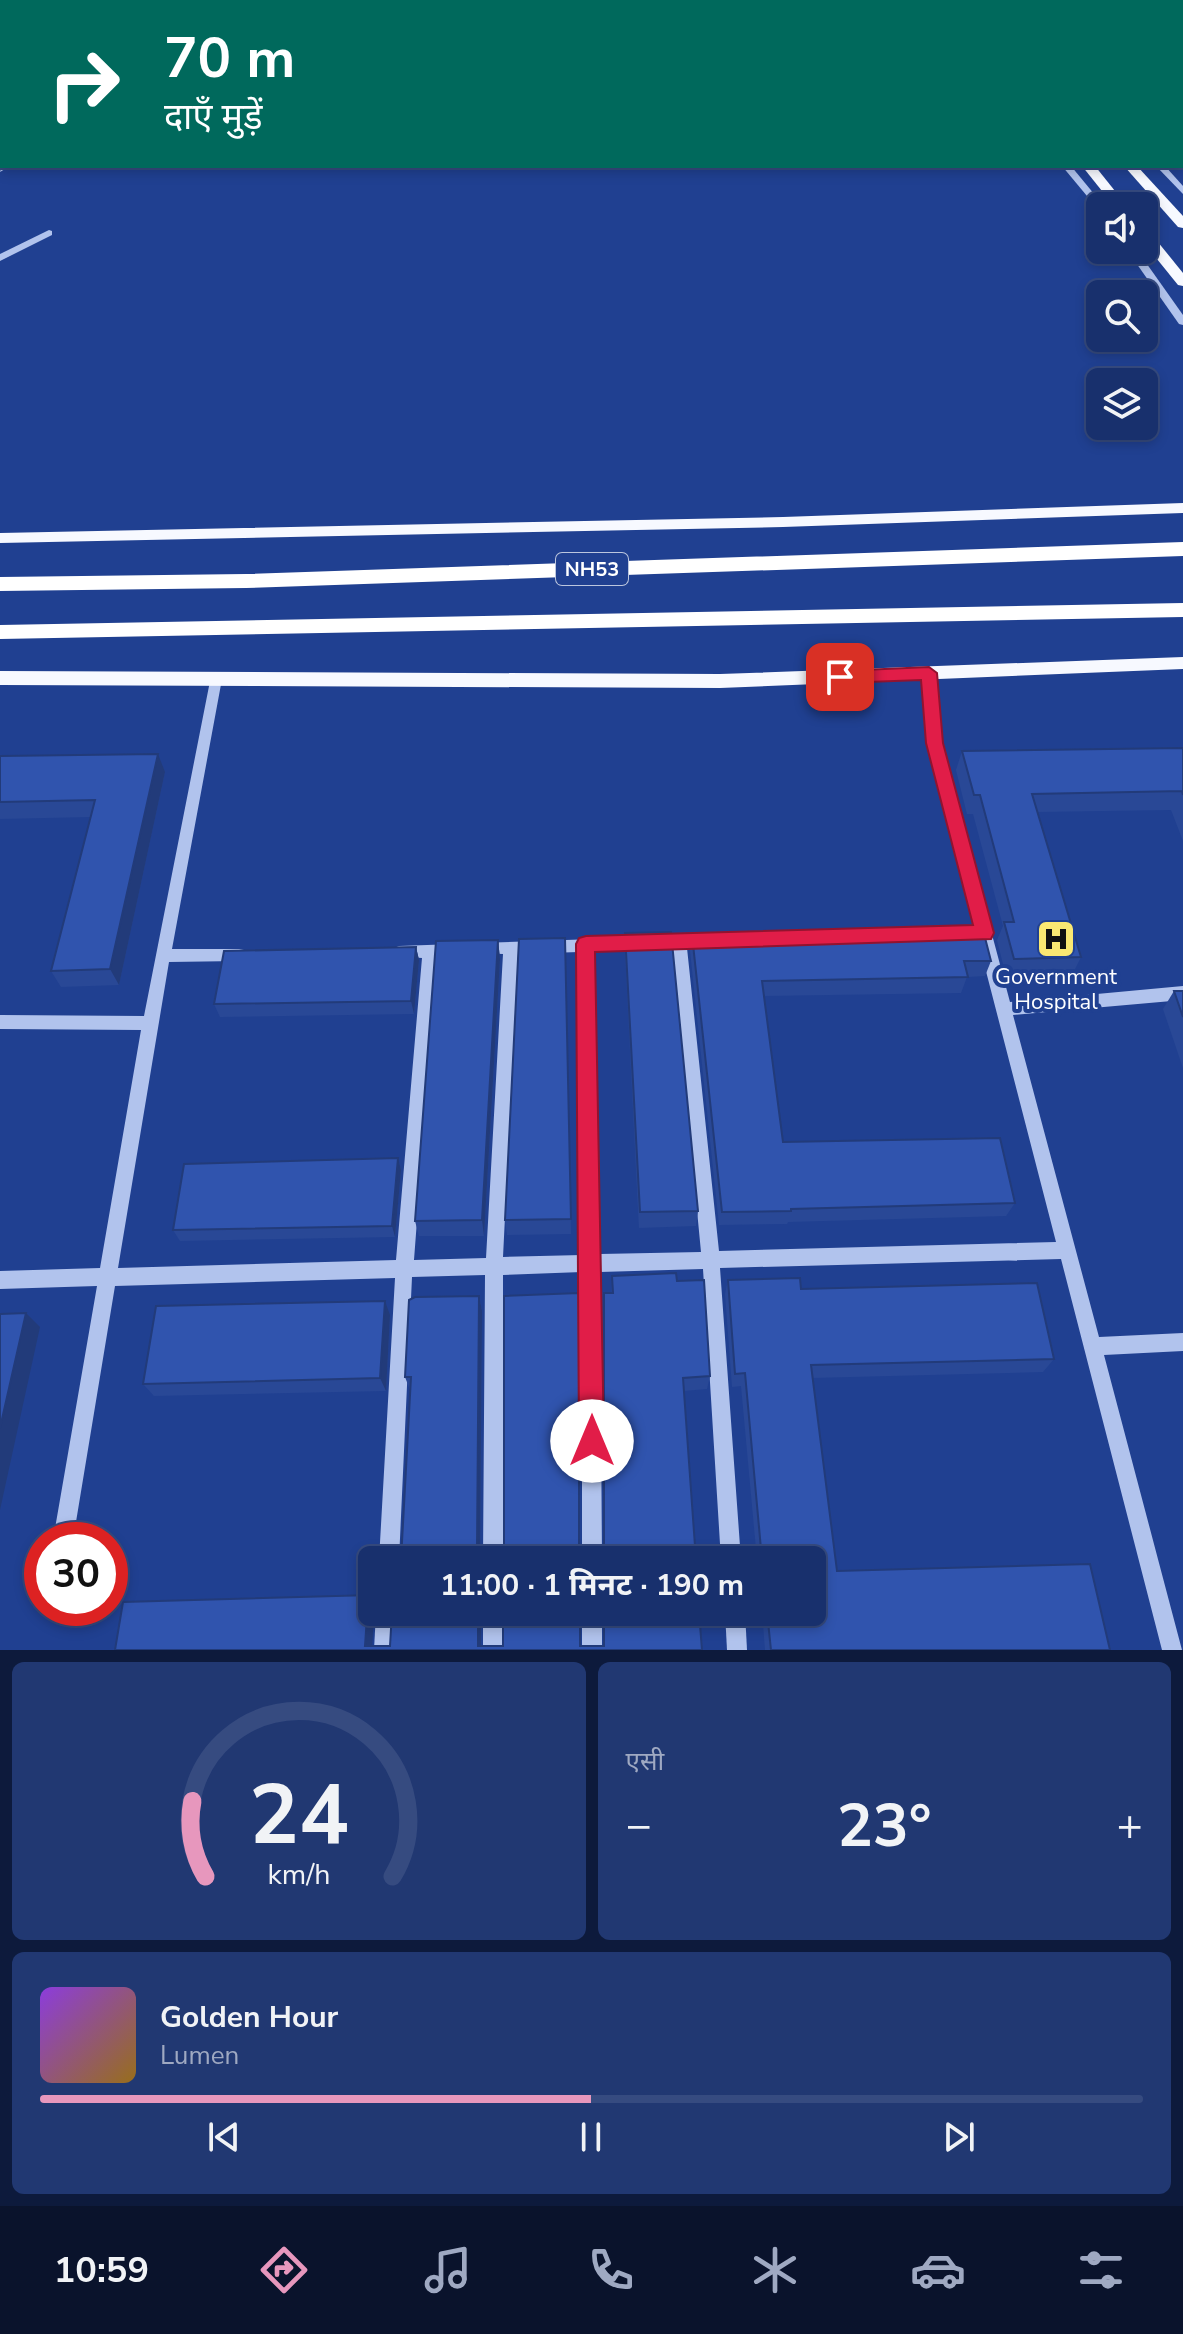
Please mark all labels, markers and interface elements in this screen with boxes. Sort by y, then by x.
text: 70 m [164,20,295,97]
icon: right [32,32,136,136]
text: दाएँ मुड़ें [164,93,262,142]
map controls [1086,192,1158,440]
button: sound [1086,192,1158,264]
button: search [1086,280,1158,352]
button: layers [1086,368,1158,440]
road number: NH53 [556,553,628,585]
pin [806,643,874,711]
icon: arrive [818,655,862,699]
hospital icon: Government Hospital [1035,918,1077,960]
place label: Government Hospital [995,962,1117,1017]
position arrow [550,1399,634,1483]
speed limit sign: 30 [24,1522,128,1626]
text: 11:00 · 1 मिनट · 190 m [440,1565,744,1606]
text: एसी [626,1744,664,1779]
text: 24 [249,1759,349,1872]
text: 23° [837,1785,932,1867]
text: − [626,1796,652,1856]
text: + [1117,1796,1143,1856]
text: km/h [267,1855,330,1894]
text: Golden Hour [160,1997,338,2038]
text: Lumen [160,2038,239,2073]
icon: previous [202,2115,246,2159]
icon: pause [569,2115,613,2159]
icon: next [937,2115,981,2159]
icon: directions [256,2242,312,2298]
icon: music [420,2242,476,2298]
icon: phone [583,2242,639,2298]
icon: climate [747,2242,803,2298]
icon: car [910,2242,966,2298]
icon: filters [1073,2242,1129,2298]
text: 10:59 [54,2246,149,2295]

